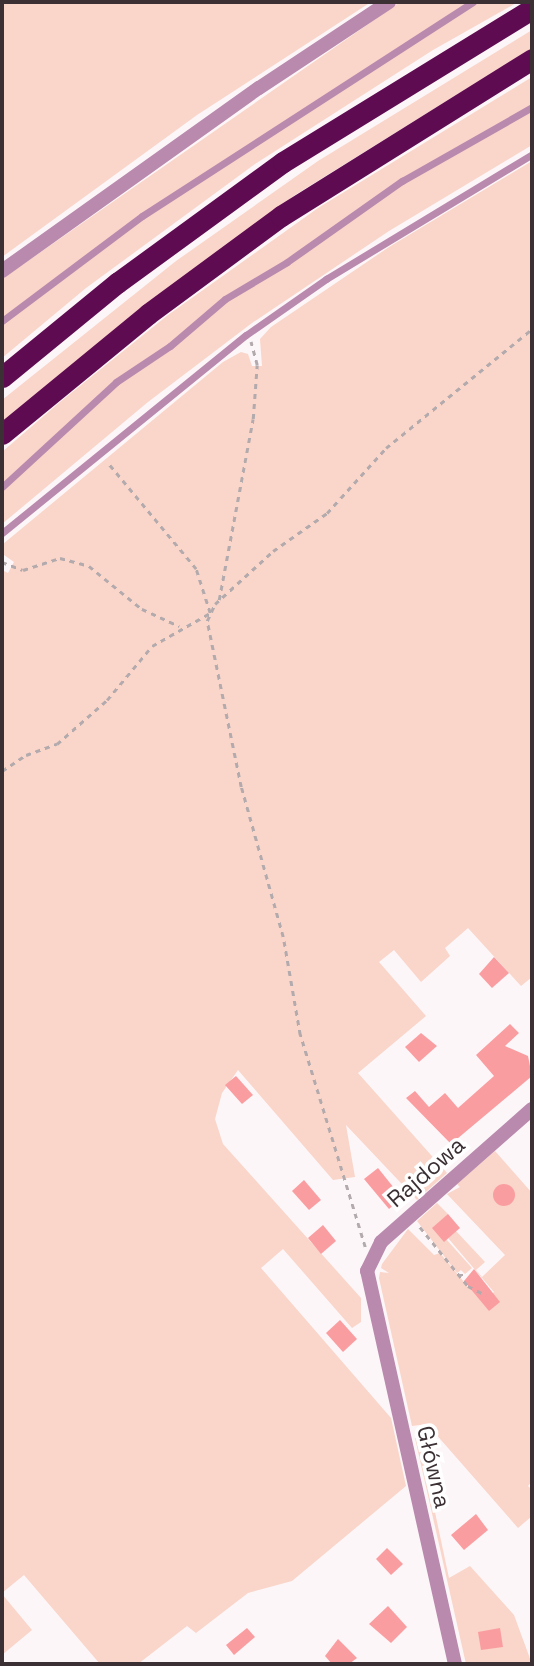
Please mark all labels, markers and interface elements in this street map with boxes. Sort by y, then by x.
street label: Rajdowa [382,1131,470,1213]
street label: Główna [411,1423,457,1511]

